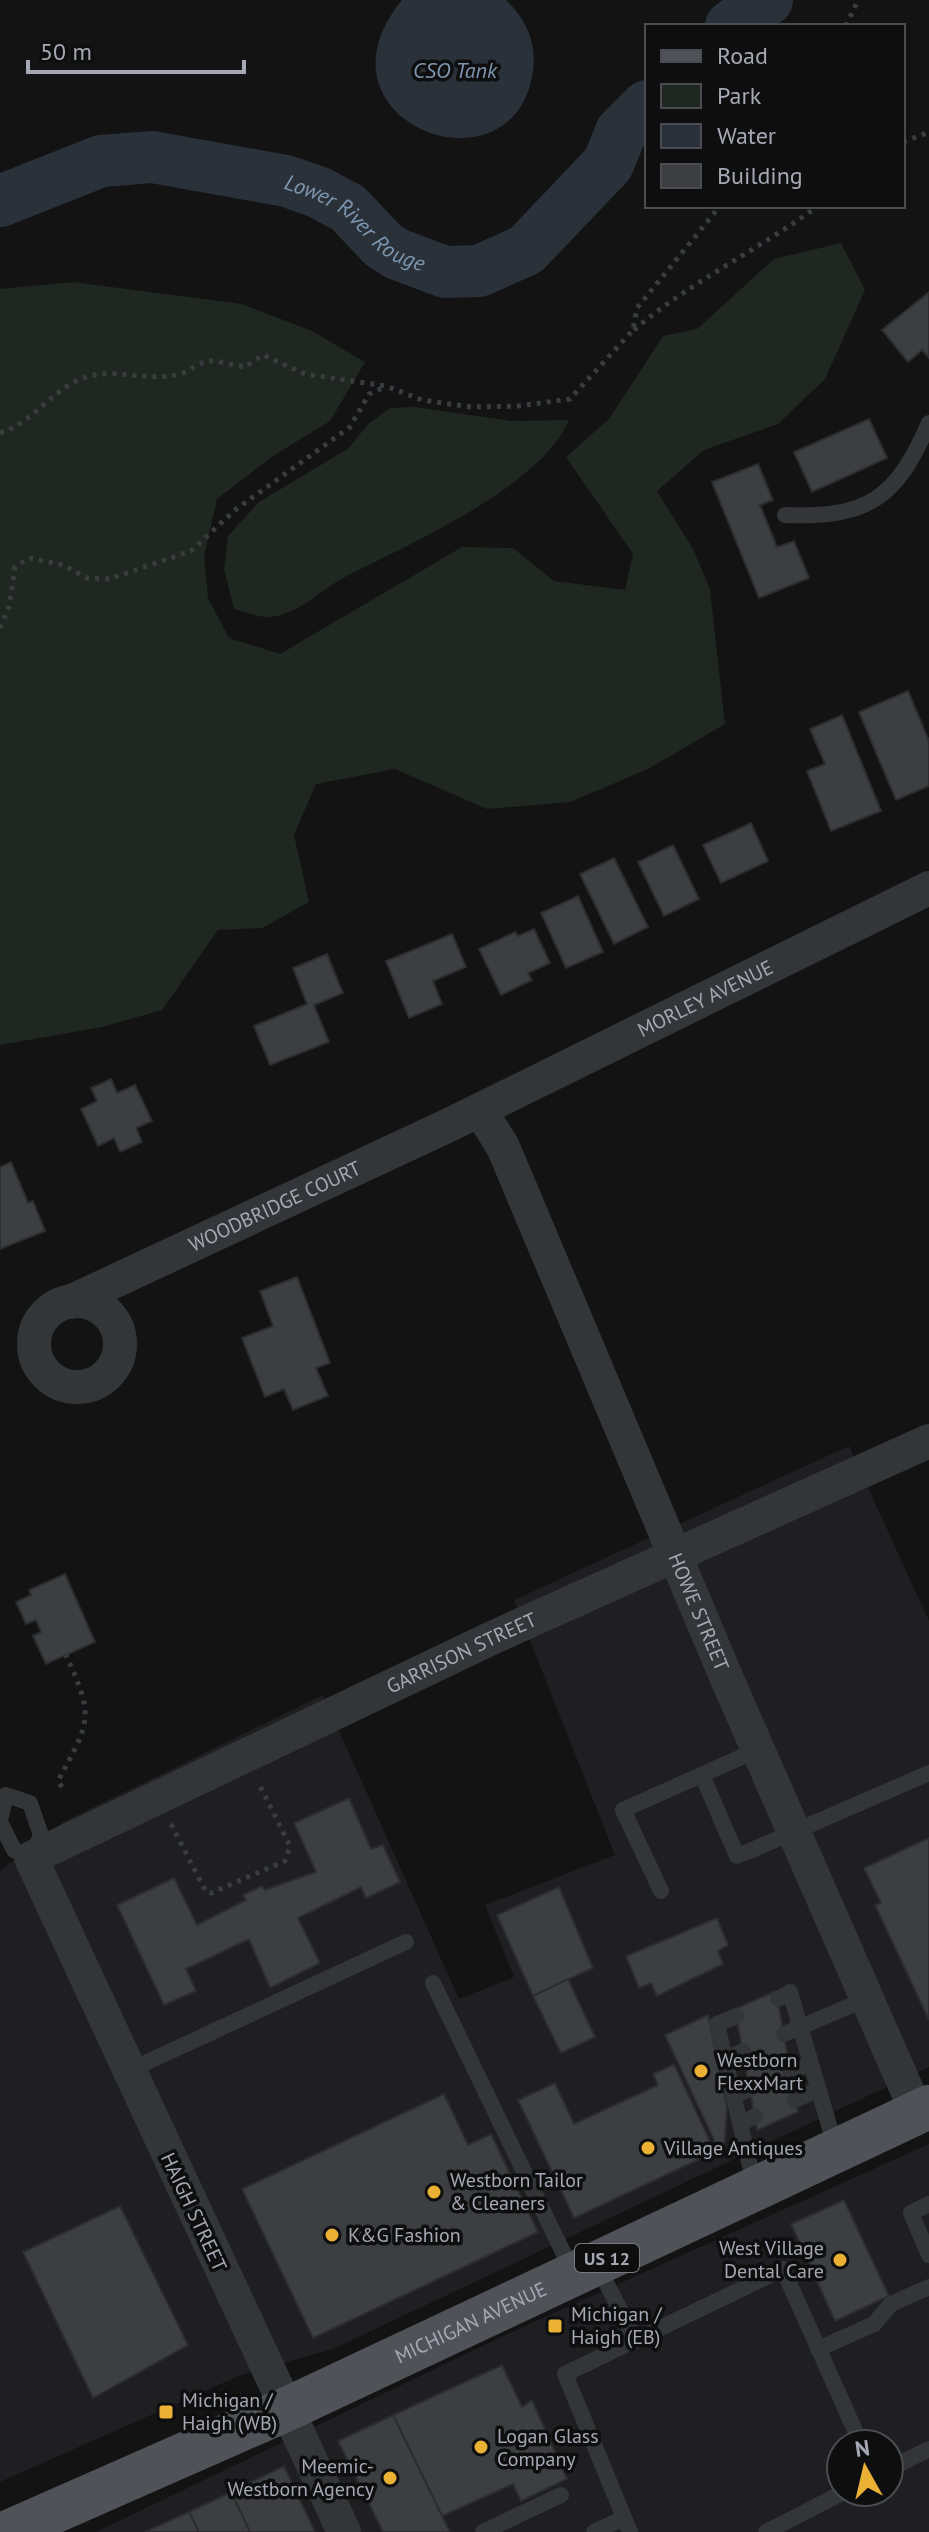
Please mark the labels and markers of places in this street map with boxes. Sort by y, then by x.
place label: Westborn FlexxMart [717,2047,803,2096]
marker: Westborn FlexxMart [692,2062,710,2080]
place label: Village Antiques [663,2135,803,2161]
marker: Village Antiques [639,2139,657,2157]
place label: Westborn Tailor & Cleaners [450,2167,583,2216]
marker: Westborn Tailor & Cleaners [425,2183,443,2201]
place label: K&G Fashion [348,2222,461,2248]
marker: K&G Fashion [323,2226,341,2244]
place label: West Village Dental Care [719,2235,824,2284]
marker: West Village Dental Care [831,2251,849,2269]
place label: Michigan / Haigh (EB) [571,2301,662,2350]
marker: Michigan / Haigh (EB) [546,2317,564,2335]
place label: Michigan / Haigh (WB) [182,2387,277,2436]
marker: Michigan / Haigh (WB) [157,2403,175,2421]
place label: Logan Glass Company [497,2423,599,2472]
marker: Logan Glass Company [472,2438,490,2456]
place label: Meemic- Westborn Agency [228,2453,375,2502]
marker: Meemic- Westborn Agency [381,2469,399,2487]

